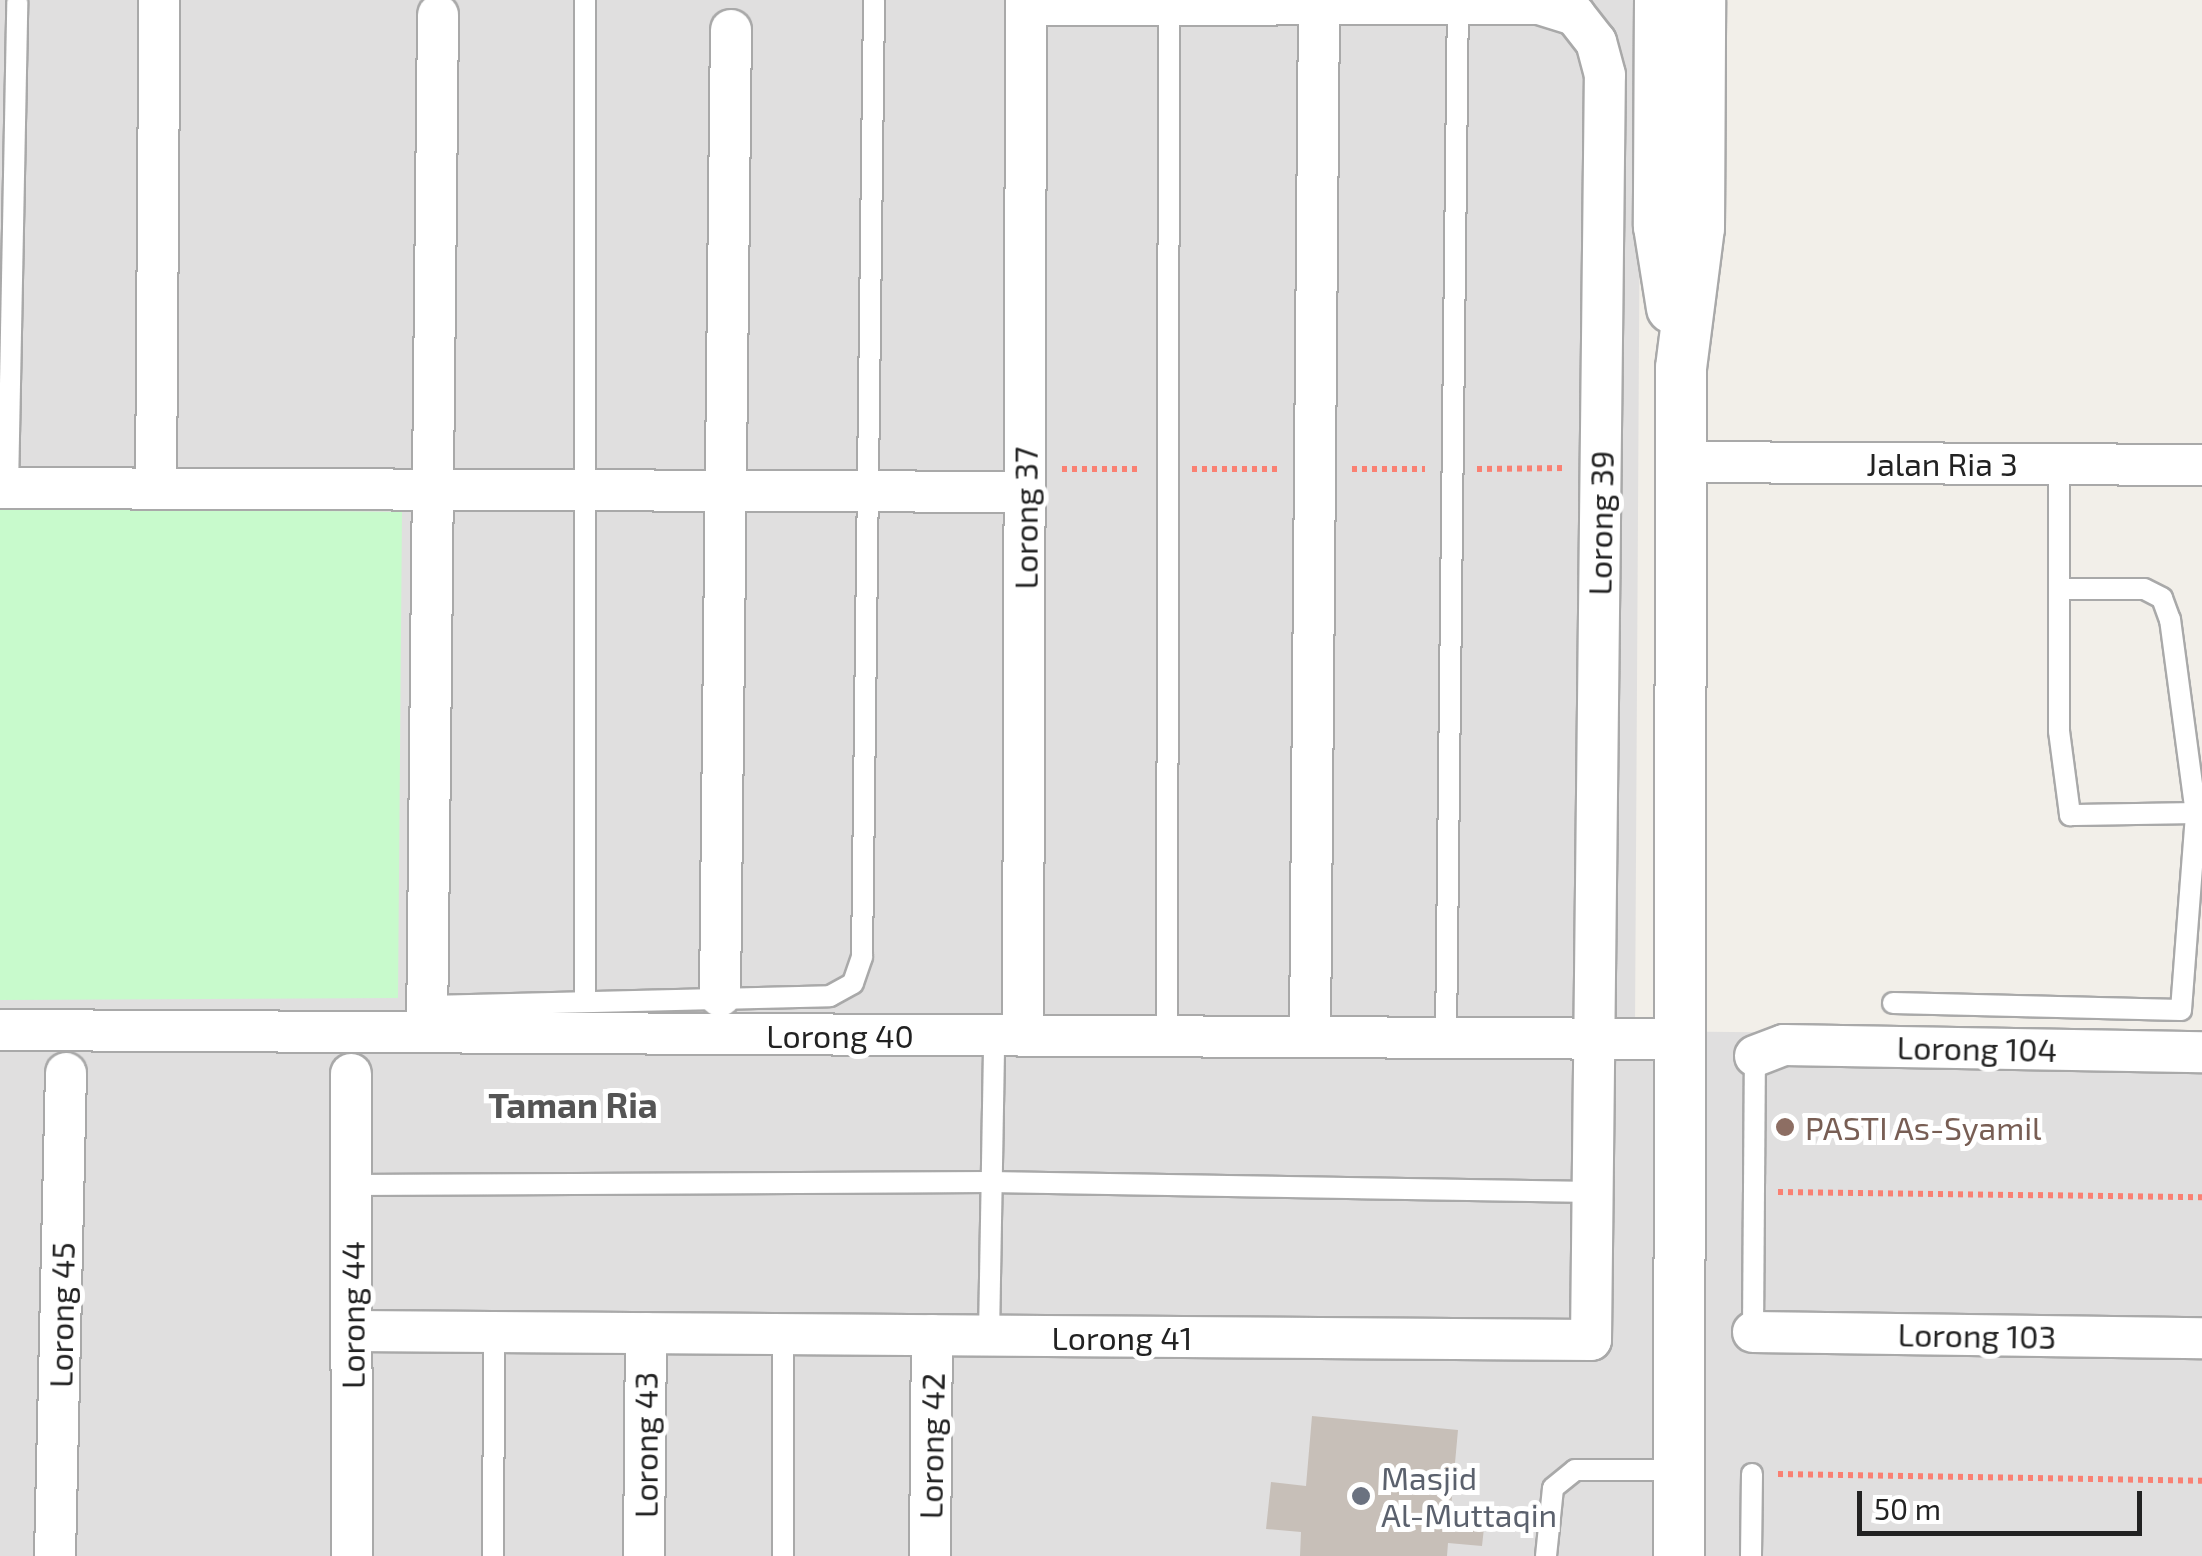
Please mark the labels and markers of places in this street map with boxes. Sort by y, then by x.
place label: PASTI As-Syamil [1805,1108,2042,1146]
marker: PASTI As-Syamil [1774,1116,1796,1138]
place label: Masjid Al-Muttaqin [1381,1459,1557,1534]
marker: Masjid Al-Muttaqin [1350,1485,1372,1507]

